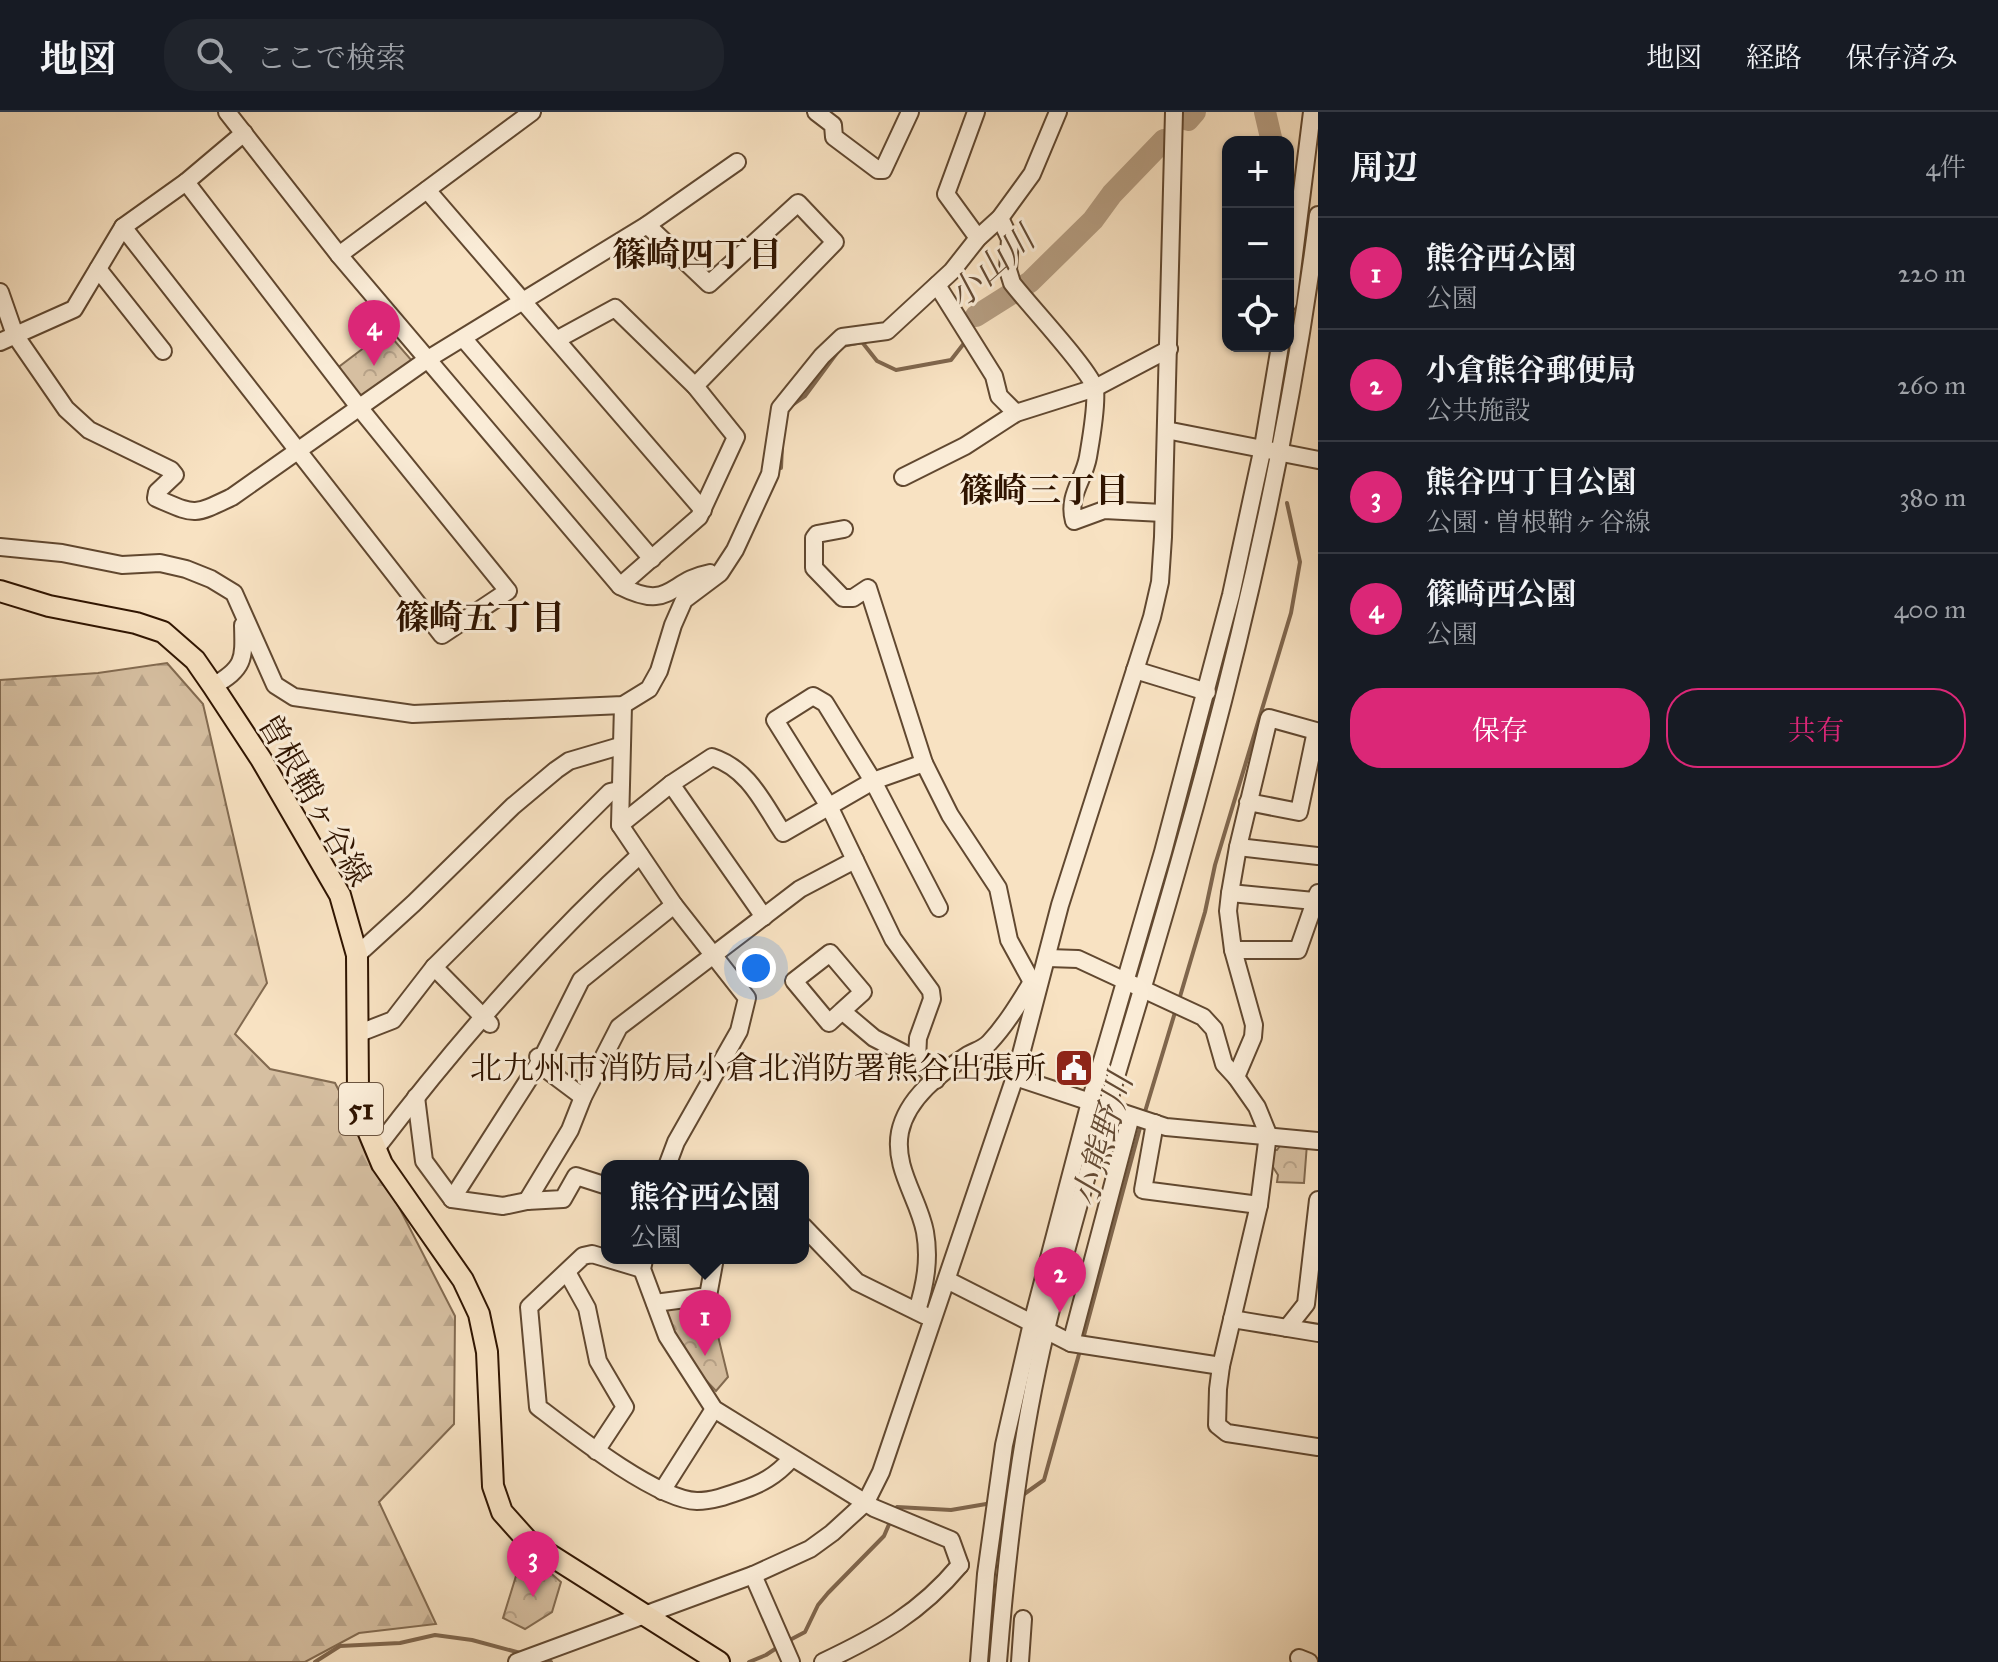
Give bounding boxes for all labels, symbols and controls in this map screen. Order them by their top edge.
search box [164,19,724,91]
icon: search [192,33,236,77]
text: 地図 [40,36,116,82]
text: ここで検索 [256,40,406,76]
text: 地図 [1646,40,1702,75]
text: 経路 [1746,40,1802,75]
text: 保存済み [1846,40,1958,75]
map controls [1222,136,1294,352]
button: + [1222,136,1294,208]
text: 周辺 [1350,147,1418,188]
text: 4件 [1926,151,1966,183]
button: − [1222,208,1294,280]
water label: 小山川 [940,215,1046,317]
district label: 篠崎四丁目 [612,234,782,275]
text: 熊谷西公園 [1426,240,1576,276]
text: 1 [1371,257,1381,289]
text: 220 m [1898,257,1966,289]
button: locate [1222,280,1294,352]
text: 公園 [1426,282,1478,314]
pin: 4 [348,300,400,366]
text: 小倉熊谷郵便局 [1426,352,1636,388]
text: 2 [1370,369,1382,401]
text: 260 m [1897,369,1966,401]
text: 公共施設 [1426,394,1530,426]
text: 熊谷四丁目公園 [1426,464,1636,500]
district label: 篠崎三丁目 [959,470,1129,511]
text: 3 [1371,481,1381,513]
text: 380 m [1899,481,1966,513]
text: 公園 · 曽根鞘ヶ谷線 [1426,506,1651,538]
text: 篠崎西公園 [1426,576,1576,612]
text: 4 [1369,593,1383,625]
text: 400 m [1894,593,1966,625]
district label: 篠崎五丁目 [395,597,565,638]
text: 公園 [1426,618,1478,650]
button: 保存 [1350,688,1650,768]
button: 共有 [1666,688,1966,768]
street label: 曽根鞘ヶ谷線 [250,707,379,893]
your location [736,948,776,988]
public building icon: 北九州市消防局小倉北消防署熊谷出張所 [1053,1047,1095,1089]
place label: 北九州市消防局小倉北消防署熊谷出張所 [470,1049,1046,1088]
water label: 小熊野川 [1064,1065,1142,1211]
road number: 51 [339,1083,383,1135]
popup [601,1160,809,1264]
text: 熊谷西公園 [630,1179,780,1215]
text: 公園 [630,1221,682,1253]
pin: 2 [1034,1247,1086,1313]
pin: 1 [679,1290,731,1356]
pin: 3 [507,1531,559,1597]

